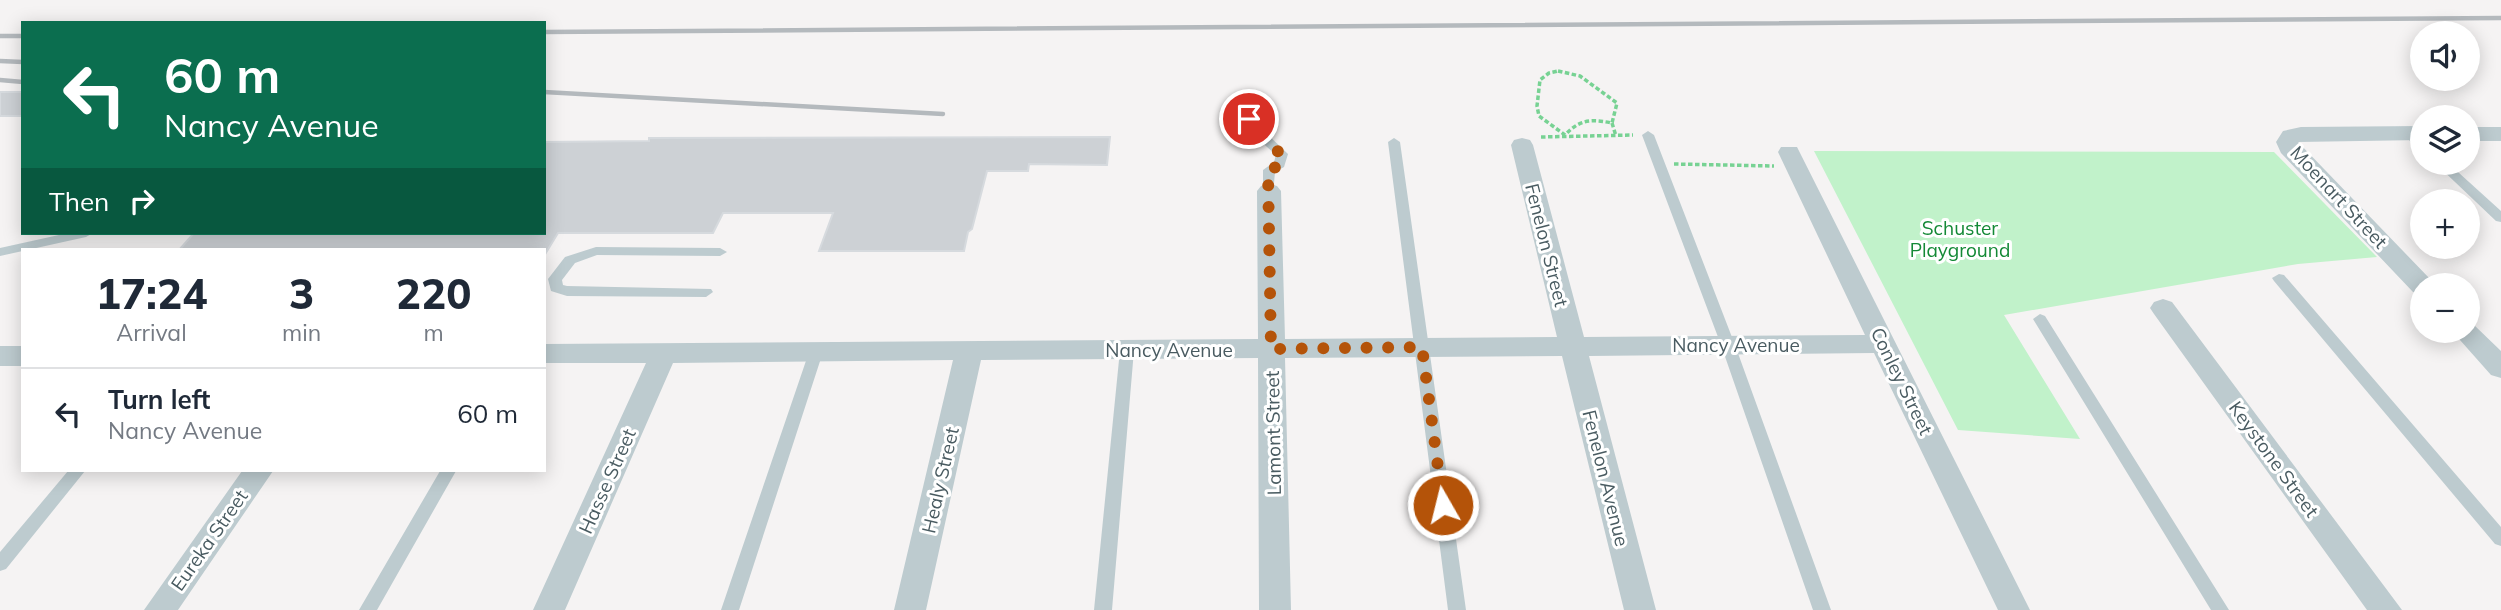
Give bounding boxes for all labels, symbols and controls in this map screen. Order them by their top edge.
map controls [2410,21,2480,343]
button: sound [2410,21,2480,91]
text: 60 m [164,44,280,105]
icon: left [49,49,140,140]
pin [1219,89,1279,149]
icon: arrive [1230,100,1268,138]
text: Nancy Avenue [164,105,379,145]
button: layers [2410,105,2480,175]
street label: Moenart Street [2285,141,2393,254]
street label: Fenelon Street [1520,181,1574,309]
icon: right [123,182,161,220]
text: Then [49,185,109,218]
button: + [2410,189,2480,259]
park label: Schuster Playground [1910,216,2010,262]
text: 17:24 [96,267,207,320]
text: 3 [289,267,314,320]
text: 220 [396,267,471,320]
button: − [2410,273,2480,343]
text: Arrival [116,318,187,347]
text: min [282,318,321,347]
text: m [423,318,444,347]
street label: Conley Street [1866,323,1939,439]
street label: Nancy Avenue [1672,333,1800,357]
street label: Nancy Avenue [1105,338,1233,362]
street label: Lamont Street [1260,370,1286,495]
text: Turn left [108,383,210,416]
icon: left [49,395,87,433]
street label: Keystone Street [2224,396,2324,522]
text: 60 m [457,397,518,430]
street label: Fenelon Avenue [1577,407,1635,549]
text: Nancy Avenue [108,416,262,445]
street label: Hasse Street [573,424,641,537]
street label: Healy Street [916,424,964,536]
position arrow [1406,468,1480,542]
street label: Eureka Street [165,485,253,595]

